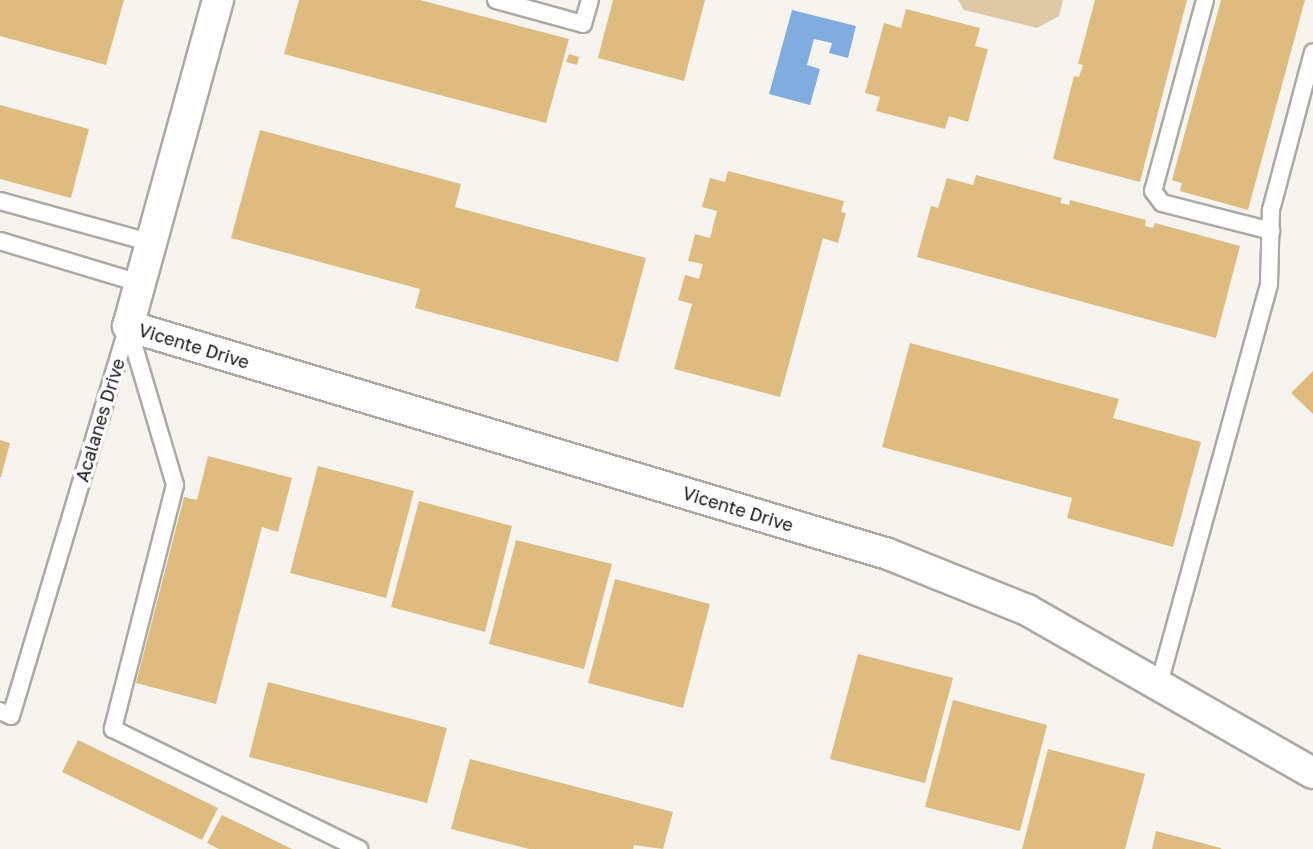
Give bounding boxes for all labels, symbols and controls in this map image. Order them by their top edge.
street label: Vicente Drive [136,319,252,373]
street label: Acalanes Drive [71,356,129,484]
street label: Vicente Drive [680,482,796,536]

